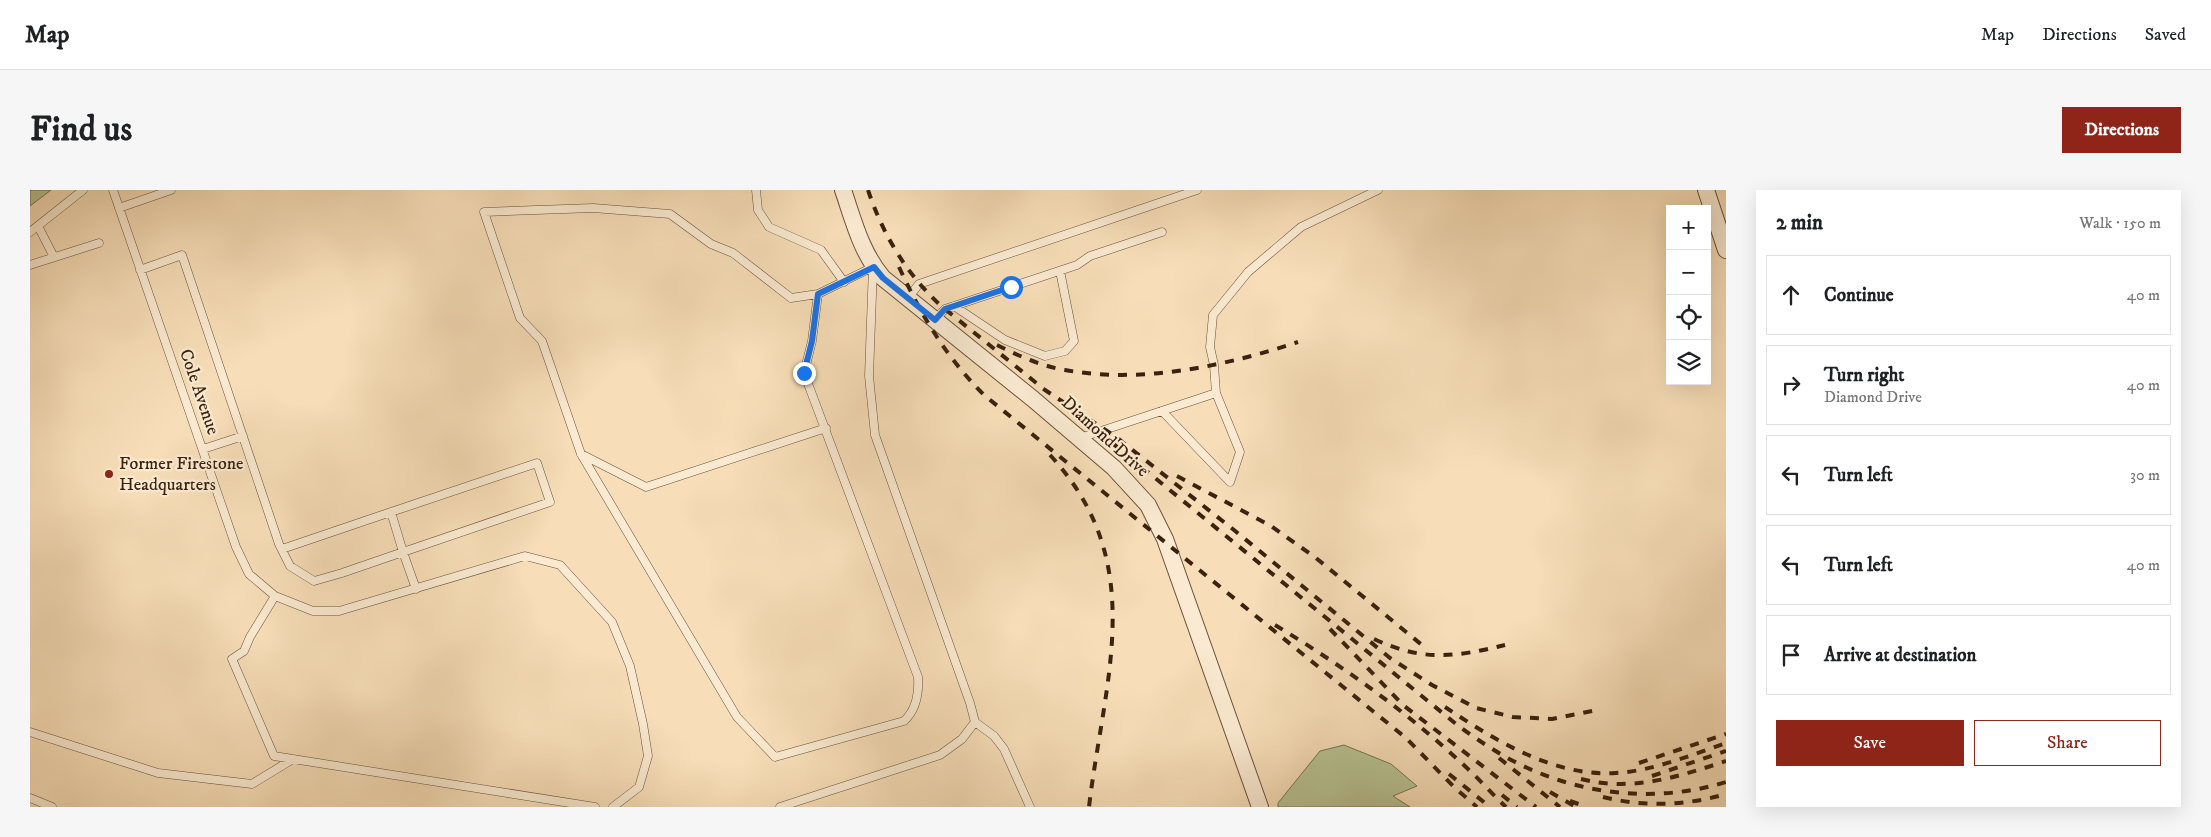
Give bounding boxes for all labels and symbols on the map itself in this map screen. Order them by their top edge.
route start [1000,276,1023,299]
street label: Cole Avenue [174,346,224,438]
route end [793,362,816,385]
street label: Diamond Drive [1057,392,1153,482]
place label: Former Firestone Headquarters [119,453,243,496]
marker: Former Firestone Headquarters [103,468,115,480]

